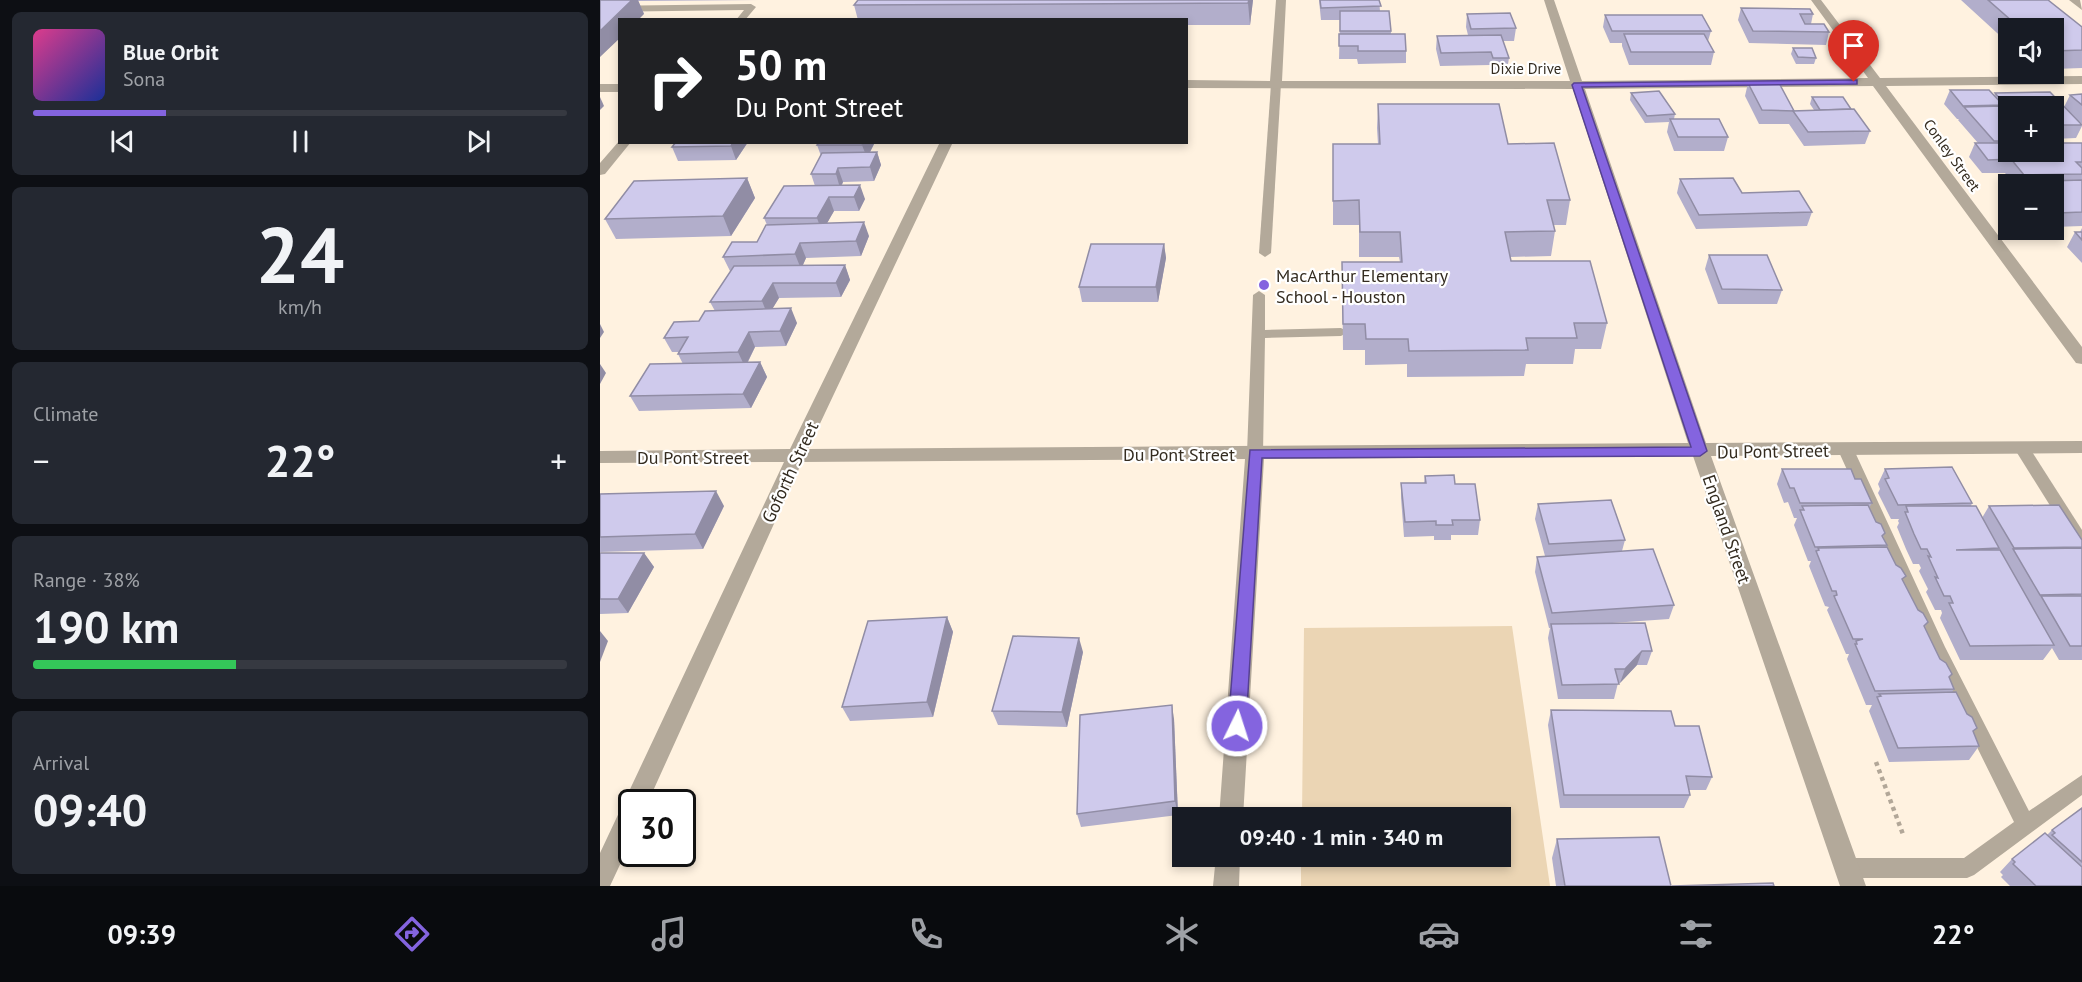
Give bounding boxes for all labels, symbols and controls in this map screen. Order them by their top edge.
map controls [1998,18,2064,240]
button: sound [1998,18,2064,84]
pin [1828,20,1879,82]
icon: arrive [1837,29,1870,62]
text: 50 m [735,37,827,92]
text: Blue Orbit [123,38,219,66]
icon: right [636,42,714,120]
street label: Dixie Drive [1491,59,1561,78]
text: Sona [123,66,165,92]
text: Du Pont Street [735,90,903,124]
button: + [1998,96,2064,162]
street label: Conley Street [1919,115,1985,195]
icon: previous [106,125,139,158]
icon: pause [284,125,317,158]
icon: next [462,125,495,158]
button: − [1998,174,2064,240]
text: 24 [256,204,344,305]
place label: MacArthur Elementary School - Houston [1276,264,1449,308]
marker: MacArthur Elementary School - Houston [1257,278,1271,292]
text: km/h [278,294,322,320]
text: Climate [33,401,99,427]
street label: Goforth Street [757,418,823,526]
text: 22° [265,431,335,489]
text: − [33,439,50,482]
text: + [550,439,567,482]
street label: Du Pont Street [1717,439,1829,463]
street label: Du Pont Street [1123,443,1235,466]
street label: Du Pont Street [637,446,749,469]
street label: England Street [1698,472,1756,586]
text: Range · 38% [33,567,140,593]
text: 190 km [33,597,179,655]
position arrow [1205,694,1269,758]
text: Arrival [33,750,89,776]
text: 09:40 [33,780,147,838]
speed limit sign: 30 [618,789,696,867]
text: 09:40 · 1 min · 340 m [1240,823,1443,851]
icon: directions [391,913,433,955]
icon: music [648,913,690,955]
icon: phone [905,913,947,955]
icon: climate [1161,913,1203,955]
icon: car [1418,913,1460,955]
icon: filters [1675,913,1717,955]
text: 09:39 [107,917,176,951]
text: 22° [1932,917,1974,951]

